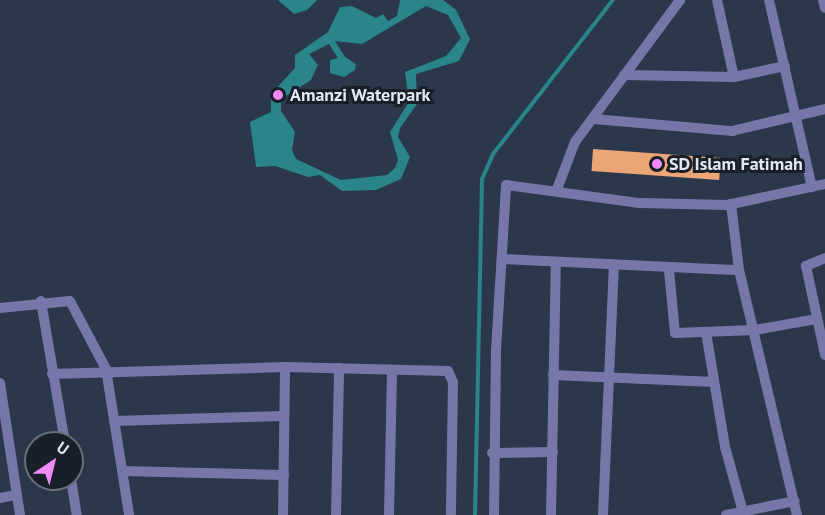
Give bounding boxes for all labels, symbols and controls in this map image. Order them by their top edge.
place label: Amanzi Waterpark [290,84,431,106]
marker: Amanzi Waterpark [271,88,285,102]
place label: SD Islam Fatimah [669,153,803,175]
marker: SD Islam Fatimah [650,157,664,171]
north arrow [24,431,84,491]
text: U [53,437,73,459]

